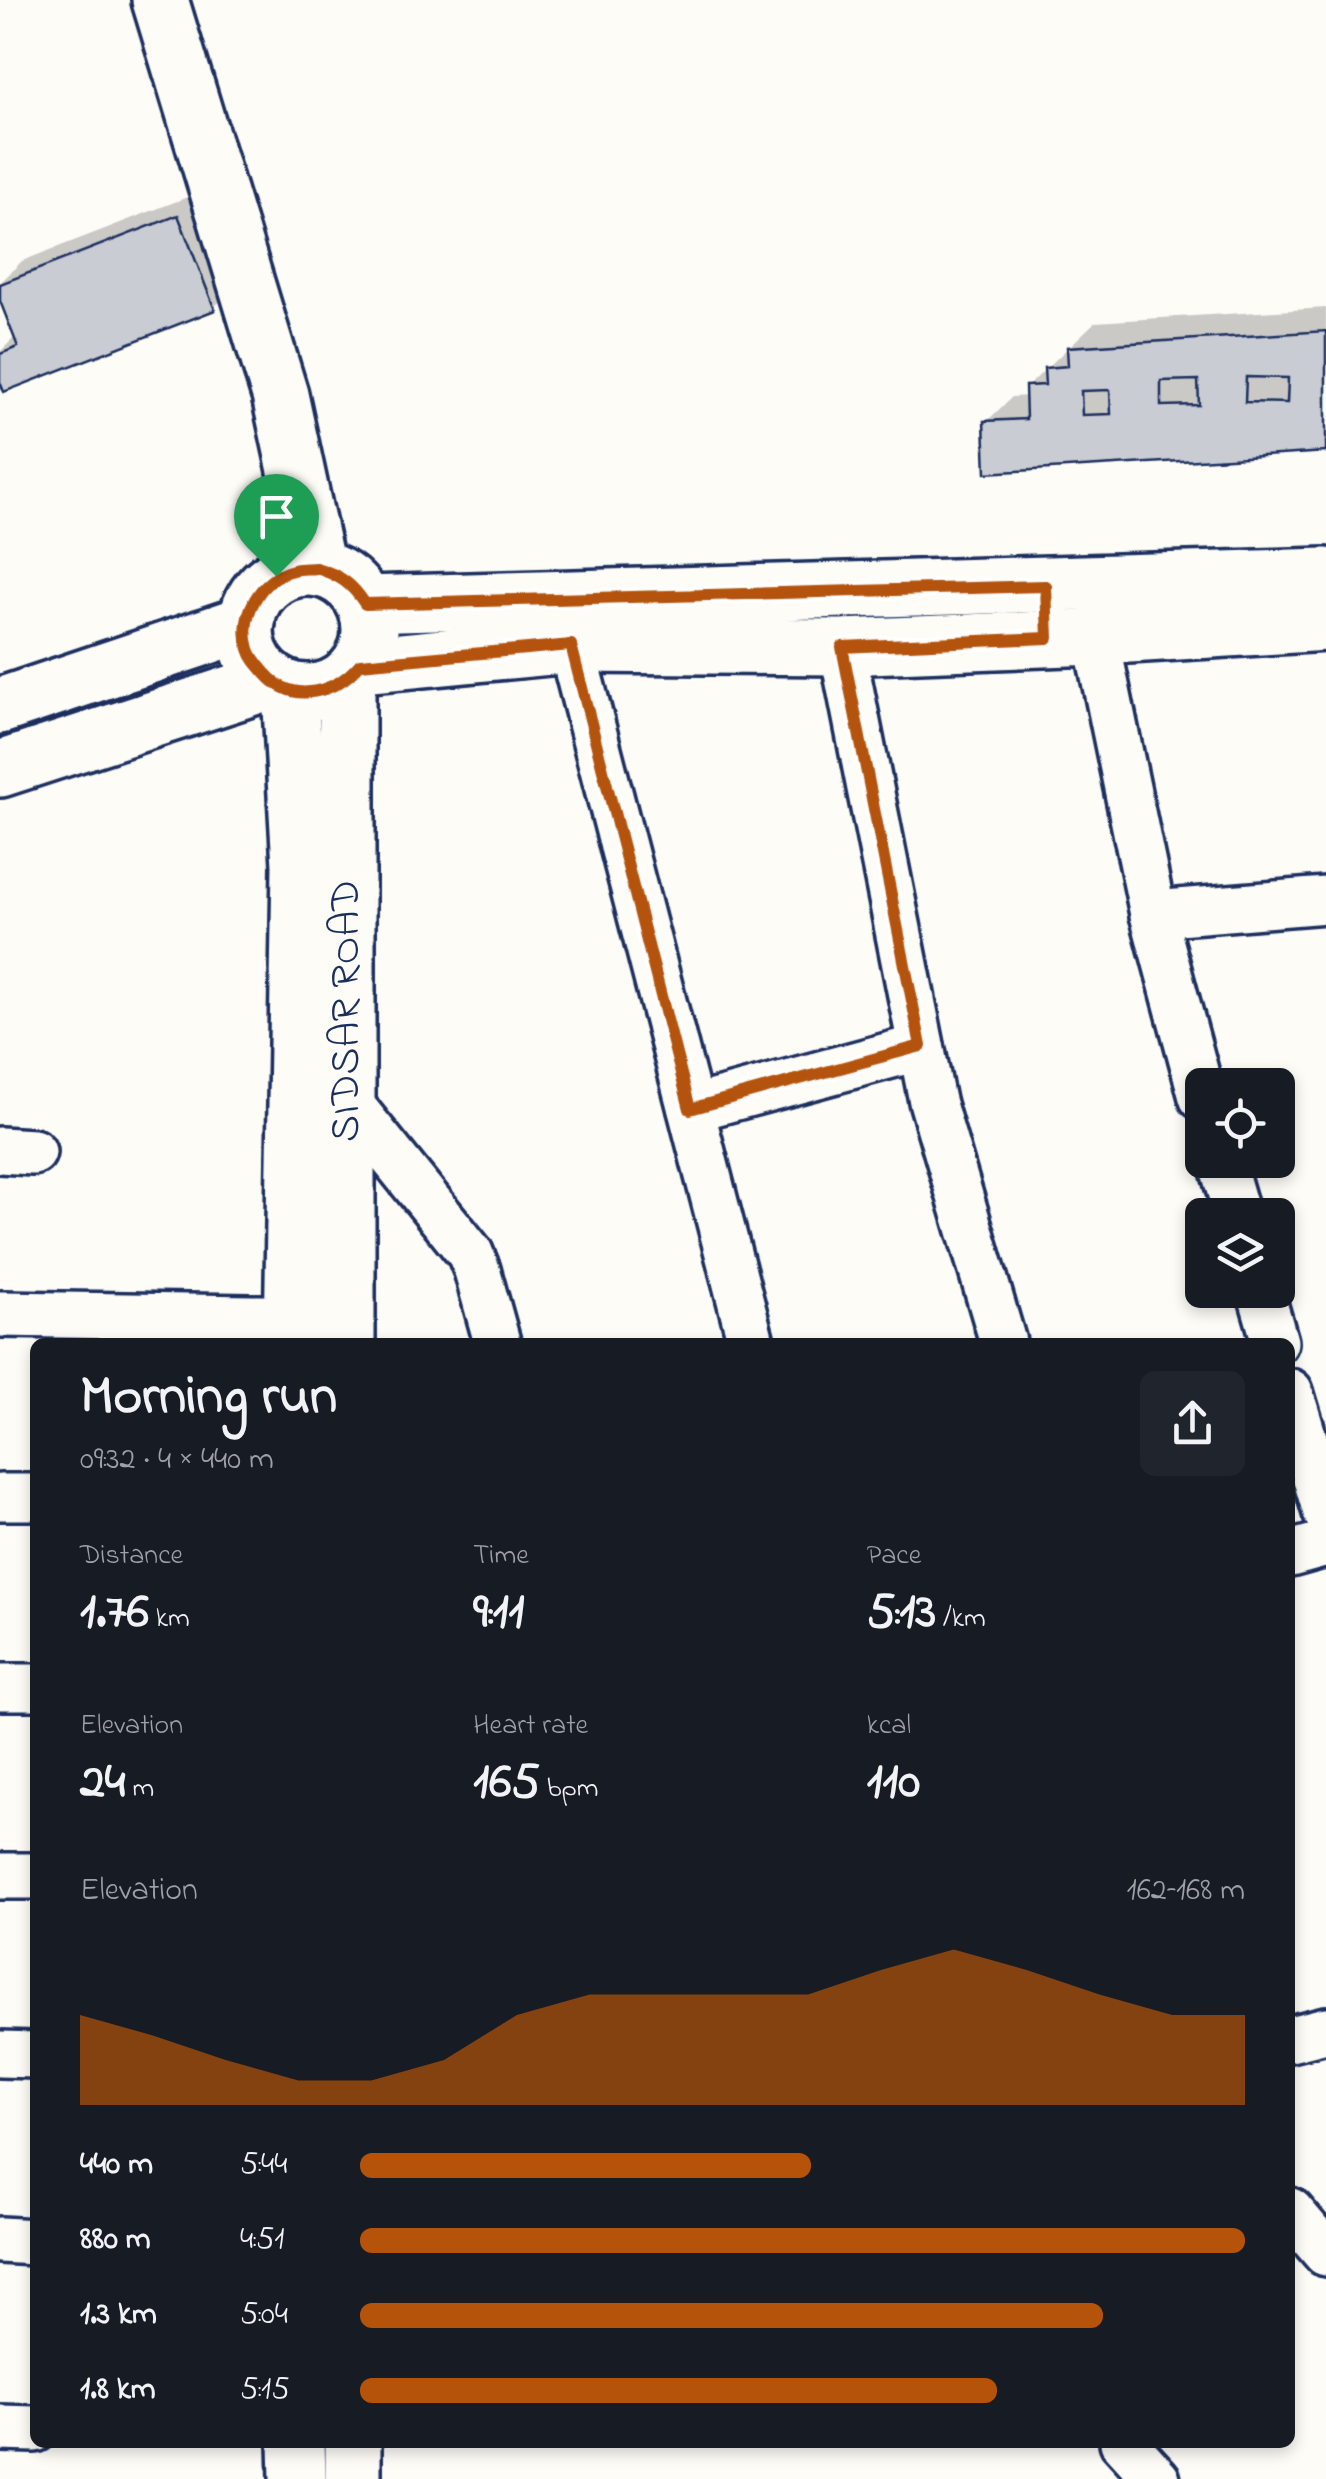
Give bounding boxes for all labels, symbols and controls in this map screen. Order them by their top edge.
pin [234,474,319,577]
icon: arrive [249,489,304,544]
street label: SIDSAR ROAD [317,880,378,1142]
map controls [1185,1068,1295,1308]
button: locate [1185,1068,1295,1178]
button: layers [1185,1198,1295,1308]
text: Morning run [80,1359,337,1439]
button: share [1140,1371,1245,1476]
text: 09:32 · 4 × 440 m [80,1437,274,1484]
text: Distance [80,1536,183,1577]
text: Time [473,1536,529,1577]
text: Pace [867,1536,921,1577]
text: 1.76 [80,1577,149,1650]
text: 9:11 [473,1577,524,1650]
text: 5:13 [867,1577,936,1650]
text: km [149,1599,190,1640]
text: /km [936,1599,986,1640]
text: Elevation [80,1706,183,1747]
text: Heart rate [473,1706,588,1747]
text: kcal [867,1706,911,1747]
text: 24 [80,1747,125,1820]
text: 165 [473,1747,540,1820]
text: 110 [867,1747,920,1820]
text: m [125,1769,154,1810]
text: bpm [540,1769,599,1810]
text: Elevation [80,1868,198,1915]
text: 162–168 m [1127,1868,1245,1915]
text: 440 m [80,2142,153,2189]
text: 5:44 [240,2142,287,2189]
text: 880 m [80,2217,151,2264]
text: 4:51 [240,2217,284,2264]
text: 1.3 km [80,2292,157,2339]
text: 5:04 [240,2292,288,2339]
text: 1.8 km [80,2367,156,2414]
text: 5:15 [240,2367,290,2414]

